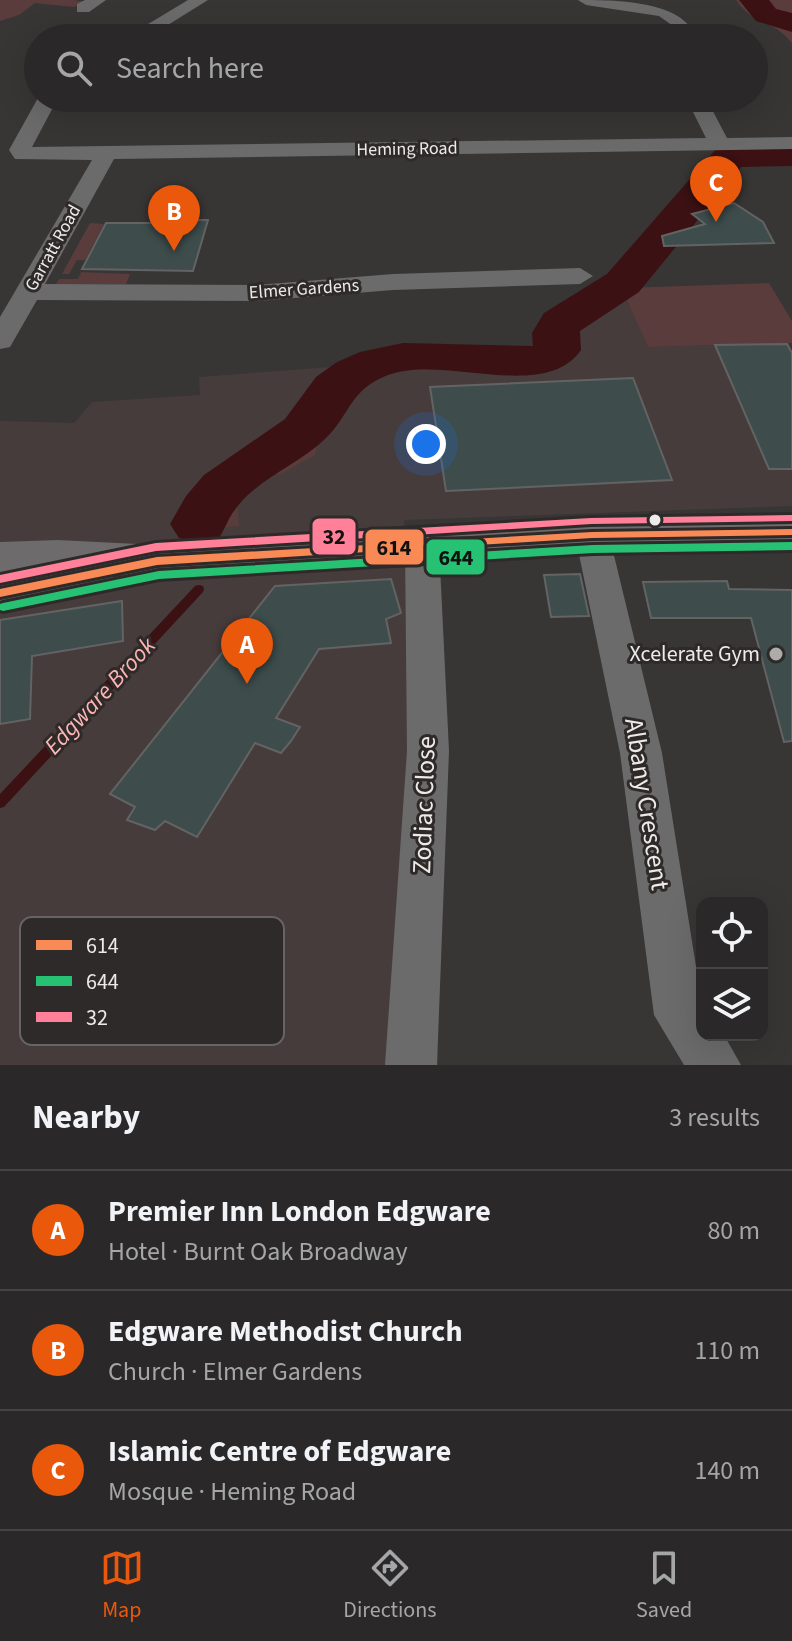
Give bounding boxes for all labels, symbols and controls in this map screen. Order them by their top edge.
search box [24,24,768,112]
icon: search [52,46,96,90]
text: Search here [116,47,264,90]
street label: Heming Road [356,136,458,162]
pin: C [690,156,742,222]
pin: B [148,185,200,251]
street label: Garratt Road [19,200,87,296]
street label: Elmer Gardens [248,273,360,305]
your location [406,424,446,464]
unlabelled marker [647,512,663,528]
line badge: 32 [311,517,357,556]
text: 32 [322,521,346,553]
line badge: 614 [364,528,425,566]
text: 614 [377,532,412,564]
line badge: 644 [425,538,486,576]
text: 644 [439,542,474,574]
pin: A [221,618,273,684]
water label: Edgware Brook [36,629,164,763]
place label: Xcelerate Gym [629,638,760,670]
marker: Xcelerate Gym [767,645,785,663]
street label: Albany Crescent [615,715,679,893]
street label: Zodiac Close [403,735,445,875]
map controls [696,897,768,1041]
button: locate [696,897,768,969]
legend [20,917,284,1045]
text: 614 [86,930,119,962]
text: 644 [86,966,119,998]
button: layers [696,969,768,1041]
text: 32 [86,1002,108,1034]
text: Nearby [32,1093,140,1142]
text: 3 results [669,1099,760,1136]
text: Premier Inn London Edgware [108,1190,491,1233]
text: A [51,1212,65,1249]
text: 80 m [707,1212,760,1249]
text: Hotel · Burnt Oak Broadway [108,1233,408,1270]
text: Edgware Methodist Church [108,1310,463,1353]
text: B [50,1332,66,1369]
text: 110 m [694,1332,760,1369]
text: Church · Elmer Gardens [108,1353,362,1390]
text: Islamic Centre of Edgware [108,1430,451,1473]
text: C [50,1452,66,1489]
text: 140 m [694,1452,760,1489]
text: Mosque · Heming Road [108,1473,356,1510]
tab: Map [100,1546,144,1626]
tab: Directions [343,1546,436,1626]
tab: Saved [636,1546,692,1626]

